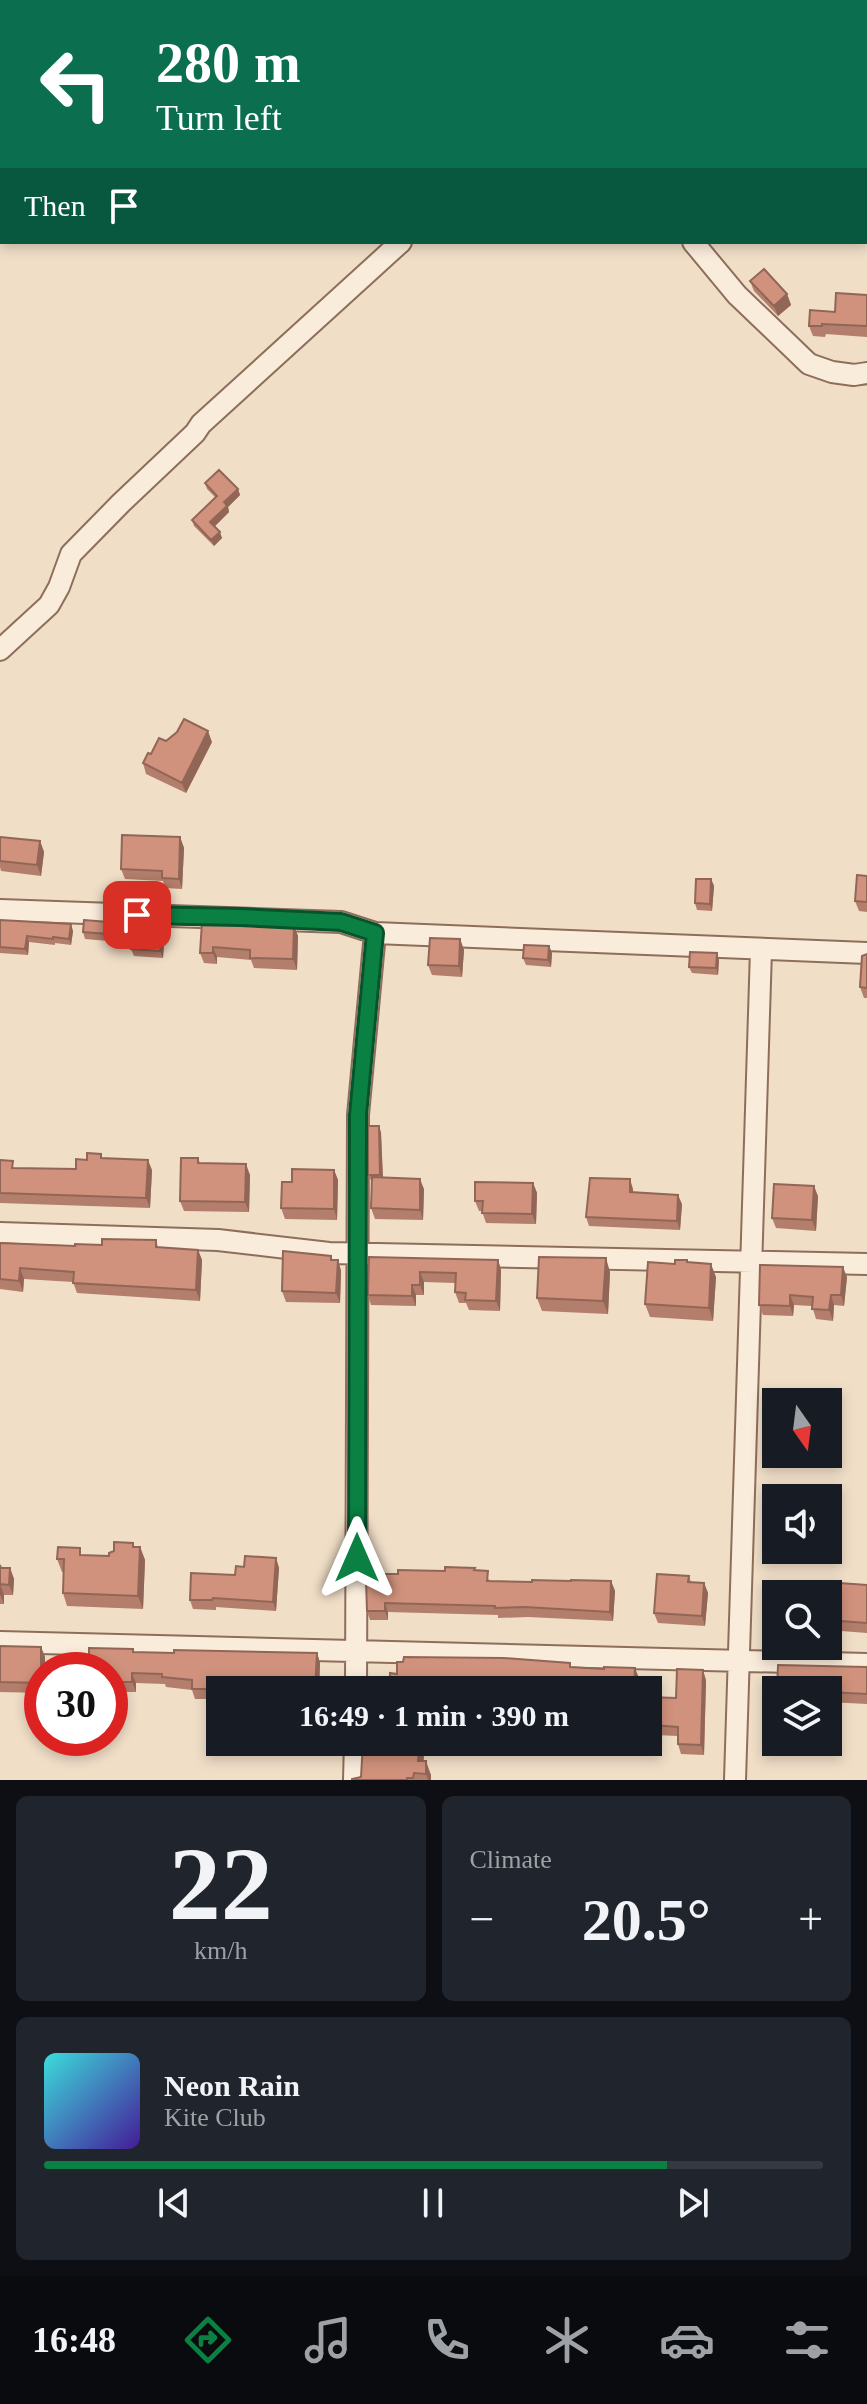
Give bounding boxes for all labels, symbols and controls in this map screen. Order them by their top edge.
icon: left [24,32,128,136]
text: 280 m [156,32,301,94]
text: Turn left [156,98,282,138]
icon: arrive [102,184,146,228]
text: Then [24,189,86,222]
pin [103,881,171,949]
icon: arrive [115,893,159,937]
north arrow [762,1388,842,1468]
map controls [762,1388,842,1756]
button: sound [762,1484,842,1564]
position arrow [315,1516,399,1600]
button: search [762,1580,842,1660]
speed limit sign: 30 [24,1652,128,1756]
button: layers [762,1676,842,1756]
text: 16:49 · 1 min · 390 m [299,1699,569,1732]
text: 22 [169,1826,273,1941]
text: Climate [470,1845,552,1874]
text: 20.5° [582,1887,711,1953]
text: − [470,1895,494,1944]
text: + [798,1895,823,1944]
text: km/h [194,1936,247,1965]
text: Neon Rain [164,2069,300,2102]
text: Kite Club [164,2103,266,2132]
icon: previous [152,2181,196,2225]
icon: pause [411,2181,455,2225]
icon: next [671,2181,715,2225]
icon: directions [180,2312,236,2368]
icon: music [300,2312,356,2368]
icon: phone [419,2312,475,2368]
icon: climate [539,2312,595,2368]
icon: car [659,2312,715,2368]
icon: filters [779,2312,835,2368]
text: 16:48 [32,2320,116,2360]

